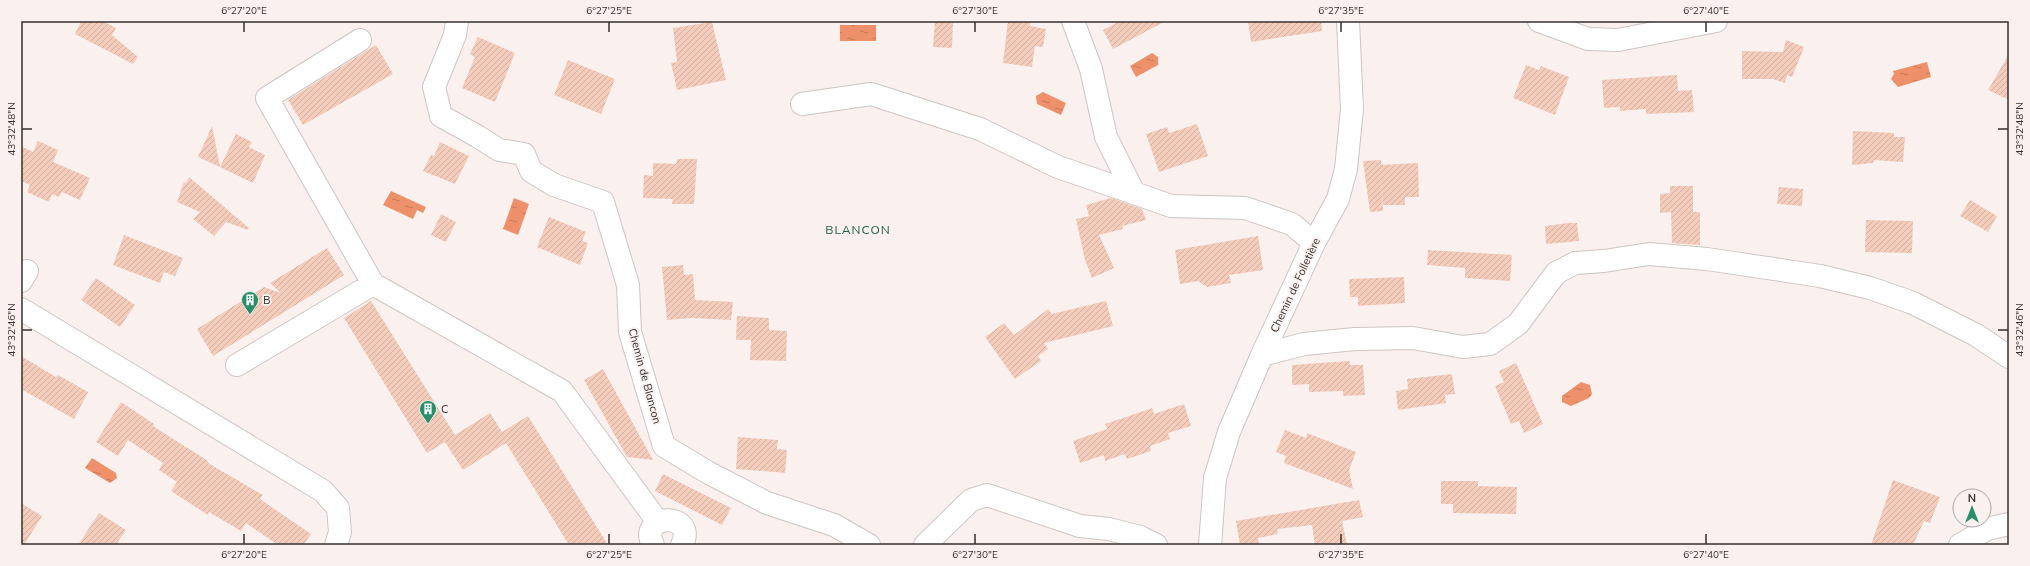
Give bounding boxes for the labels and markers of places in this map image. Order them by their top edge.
building icon: B [240,290,260,315]
place label: B [263,293,270,307]
building icon: C [418,399,438,424]
place label: C [441,402,449,416]

